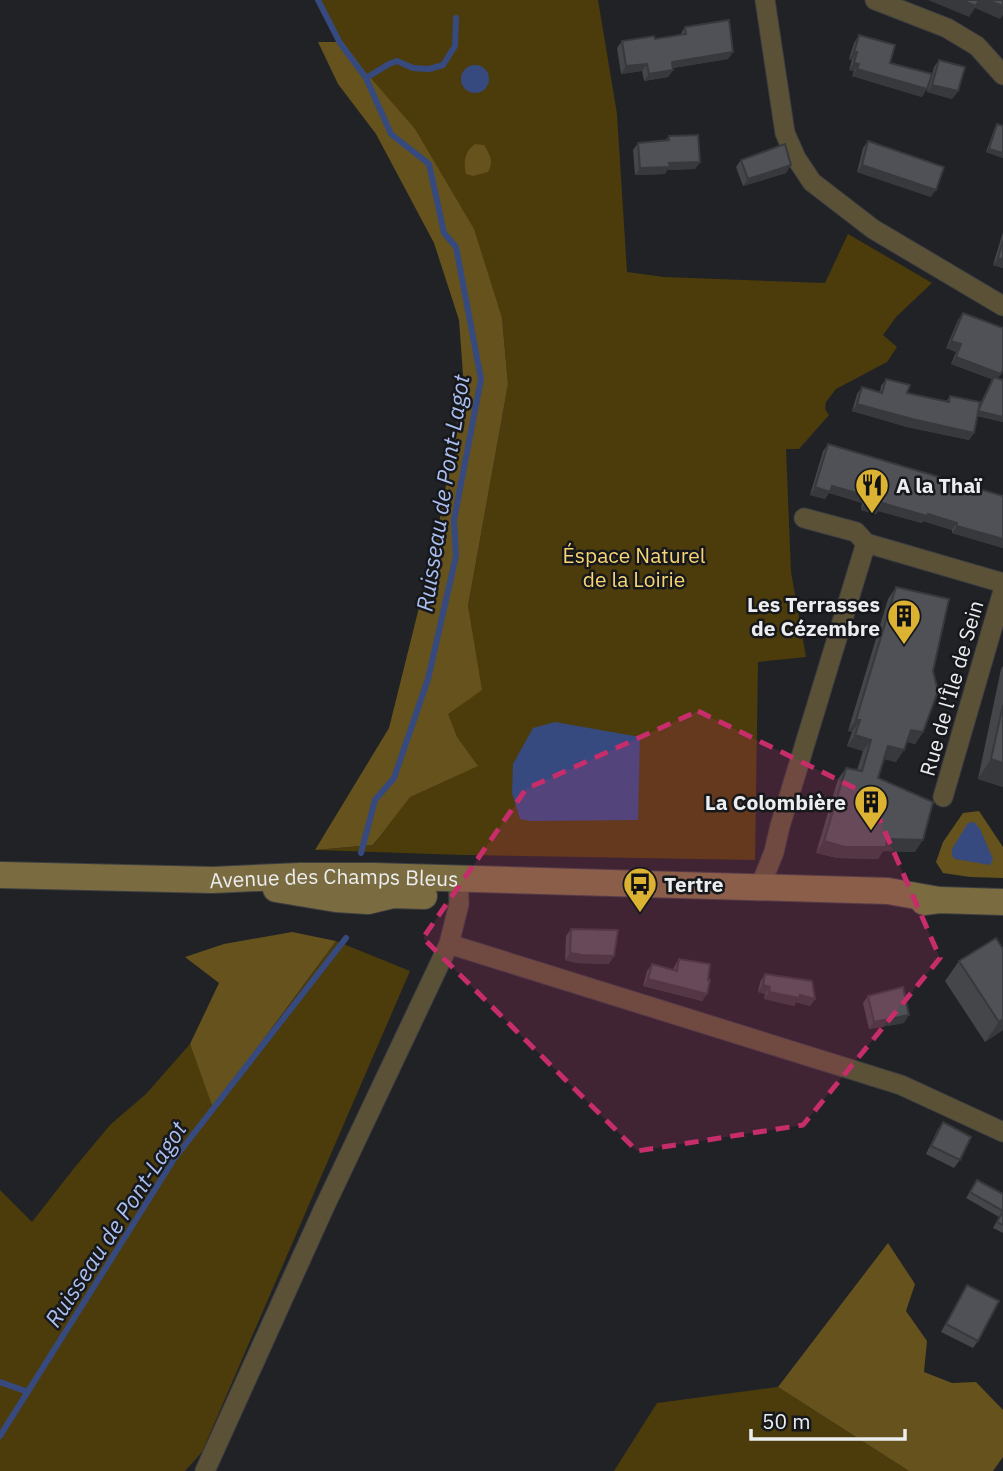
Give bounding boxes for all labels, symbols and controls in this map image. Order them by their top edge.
water label: Ruisseau de Pont-Lagot [408,372,476,613]
restaurant icon: A la Thaï [853,466,891,515]
place label: A la Thaï [896,471,982,499]
park label: Éspace Naturel de la Loirie [563,541,706,593]
place label: Les Terrasses de Cézembre [747,590,880,642]
building icon: Les Terrasses de Cézembre [885,597,923,646]
street label: Rue de l'Île de Sein [913,597,989,779]
building icon: La Colombière [852,783,890,832]
place label: La Colombière [705,788,846,816]
street label: Avenue des Champs Bleus [209,862,459,894]
bus stop icon: Tertre [621,865,659,914]
place label: Tertre [664,870,724,898]
water label: Ruisseau de Pont-Lagot [37,1115,193,1332]
scale bar [751,1398,905,1442]
text: 50 m [762,1407,811,1435]

